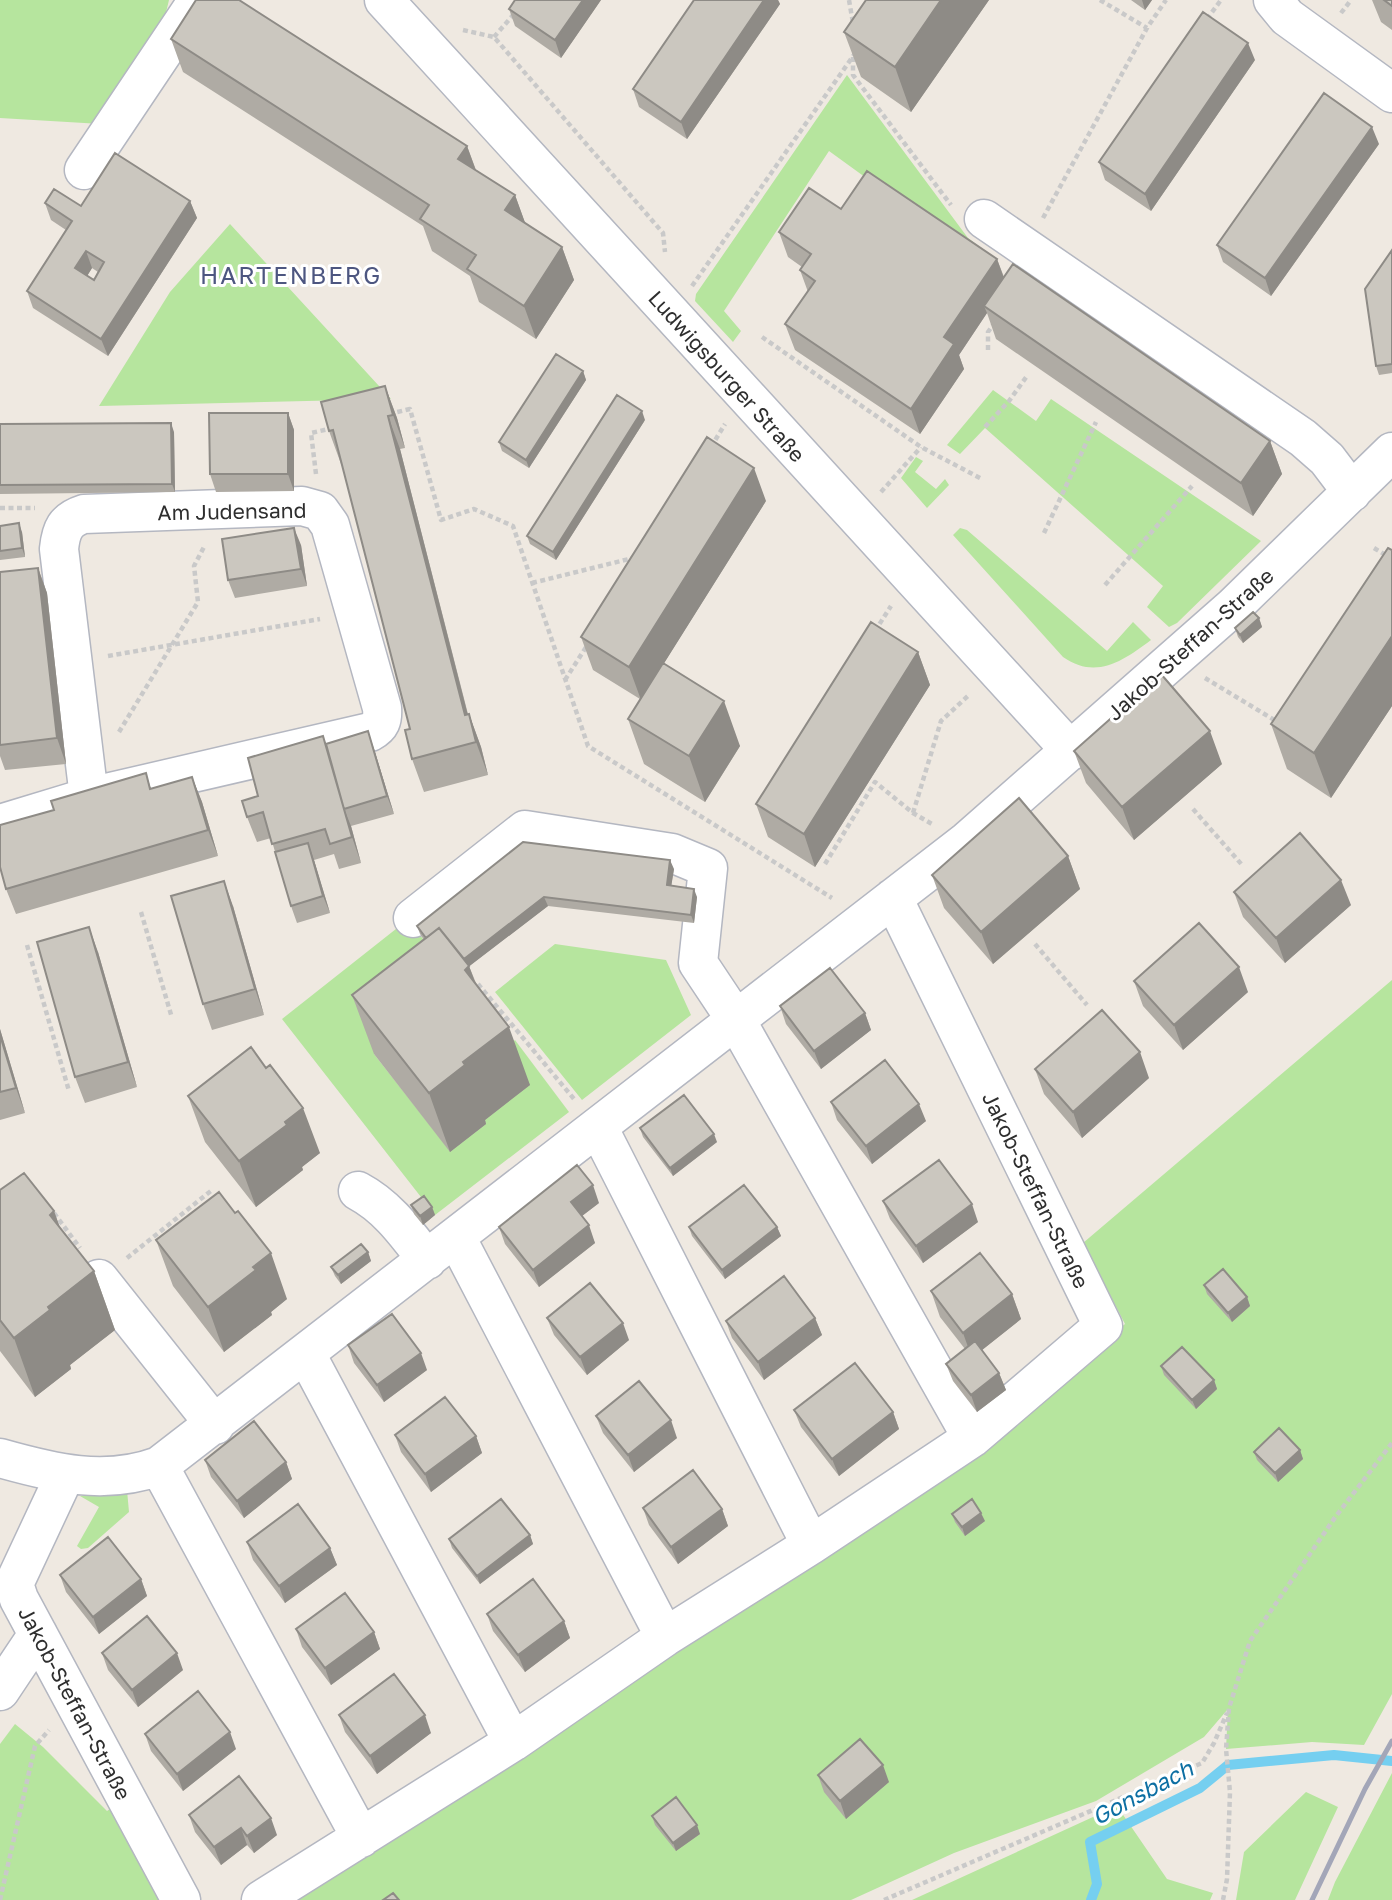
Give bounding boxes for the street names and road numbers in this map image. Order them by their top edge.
street label: Ludwigsburger Straße [643,285,811,467]
street label: Am Judensand [157,497,307,525]
street label: Jakob-Steffan-Straße [1101,562,1279,726]
street label: Jakob-Steffan-Straße [977,1088,1095,1292]
street label: Jakob-Steffan-Straße [13,1602,137,1804]

